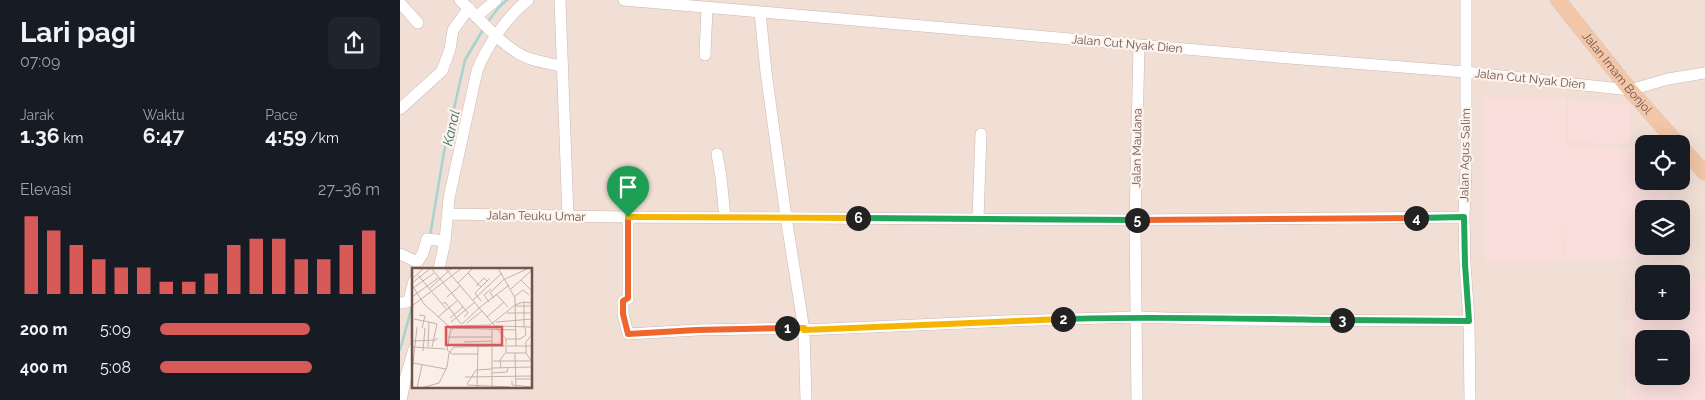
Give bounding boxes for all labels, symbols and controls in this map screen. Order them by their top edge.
text: Lari pagi [20,16,136,49]
button: share [328,17,380,69]
street label: Jalan Imam Bonjol [1579,29,1655,117]
street label: Jalan Cut Nyak Dien [1071,32,1183,56]
text: 07:09 [20,52,60,71]
street label: Jalan Cut Nyak Dien [1474,66,1586,92]
text: Jarak [20,107,54,123]
text: Waktu [143,107,185,123]
text: Pace [265,107,297,123]
water label: Kanal [439,108,463,147]
street label: Jalan Maulana [1129,108,1145,188]
street label: Jalan Agus Salim [1457,108,1473,202]
text: 1.36 [20,123,60,148]
text: 6:47 [143,123,184,148]
text: 4:59 [265,123,307,148]
text: km [60,130,83,146]
text: /km [307,130,339,146]
map controls [1635,135,1690,385]
button: locate [1635,135,1690,190]
pin [607,166,649,217]
icon: arrive [614,173,642,201]
text: Elevasi [20,180,72,199]
text: 27–36 m [318,180,380,199]
button: layers [1635,200,1690,255]
pin: 6 [846,206,870,230]
pin: 4 [1404,206,1428,230]
street label: Jalan Teuku Umar [486,208,586,224]
pin: 5 [1124,208,1150,232]
text: 6 [854,210,863,226]
text: 4 [1413,210,1421,226]
text: 5 [1134,212,1141,228]
button: + [1635,265,1690,320]
inset map [412,268,532,388]
pin: 2 [1050,306,1076,332]
pin: 3 [1330,308,1354,332]
text: 2 [1060,311,1067,327]
text: 3 [1339,312,1346,328]
pin: 1 [774,316,800,340]
text: 200 m [20,320,67,339]
text: 5:09 [100,320,131,339]
text: 1 [784,320,791,336]
button: − [1635,330,1690,385]
text: 400 m [20,358,68,377]
text: 5:08 [100,358,131,377]

